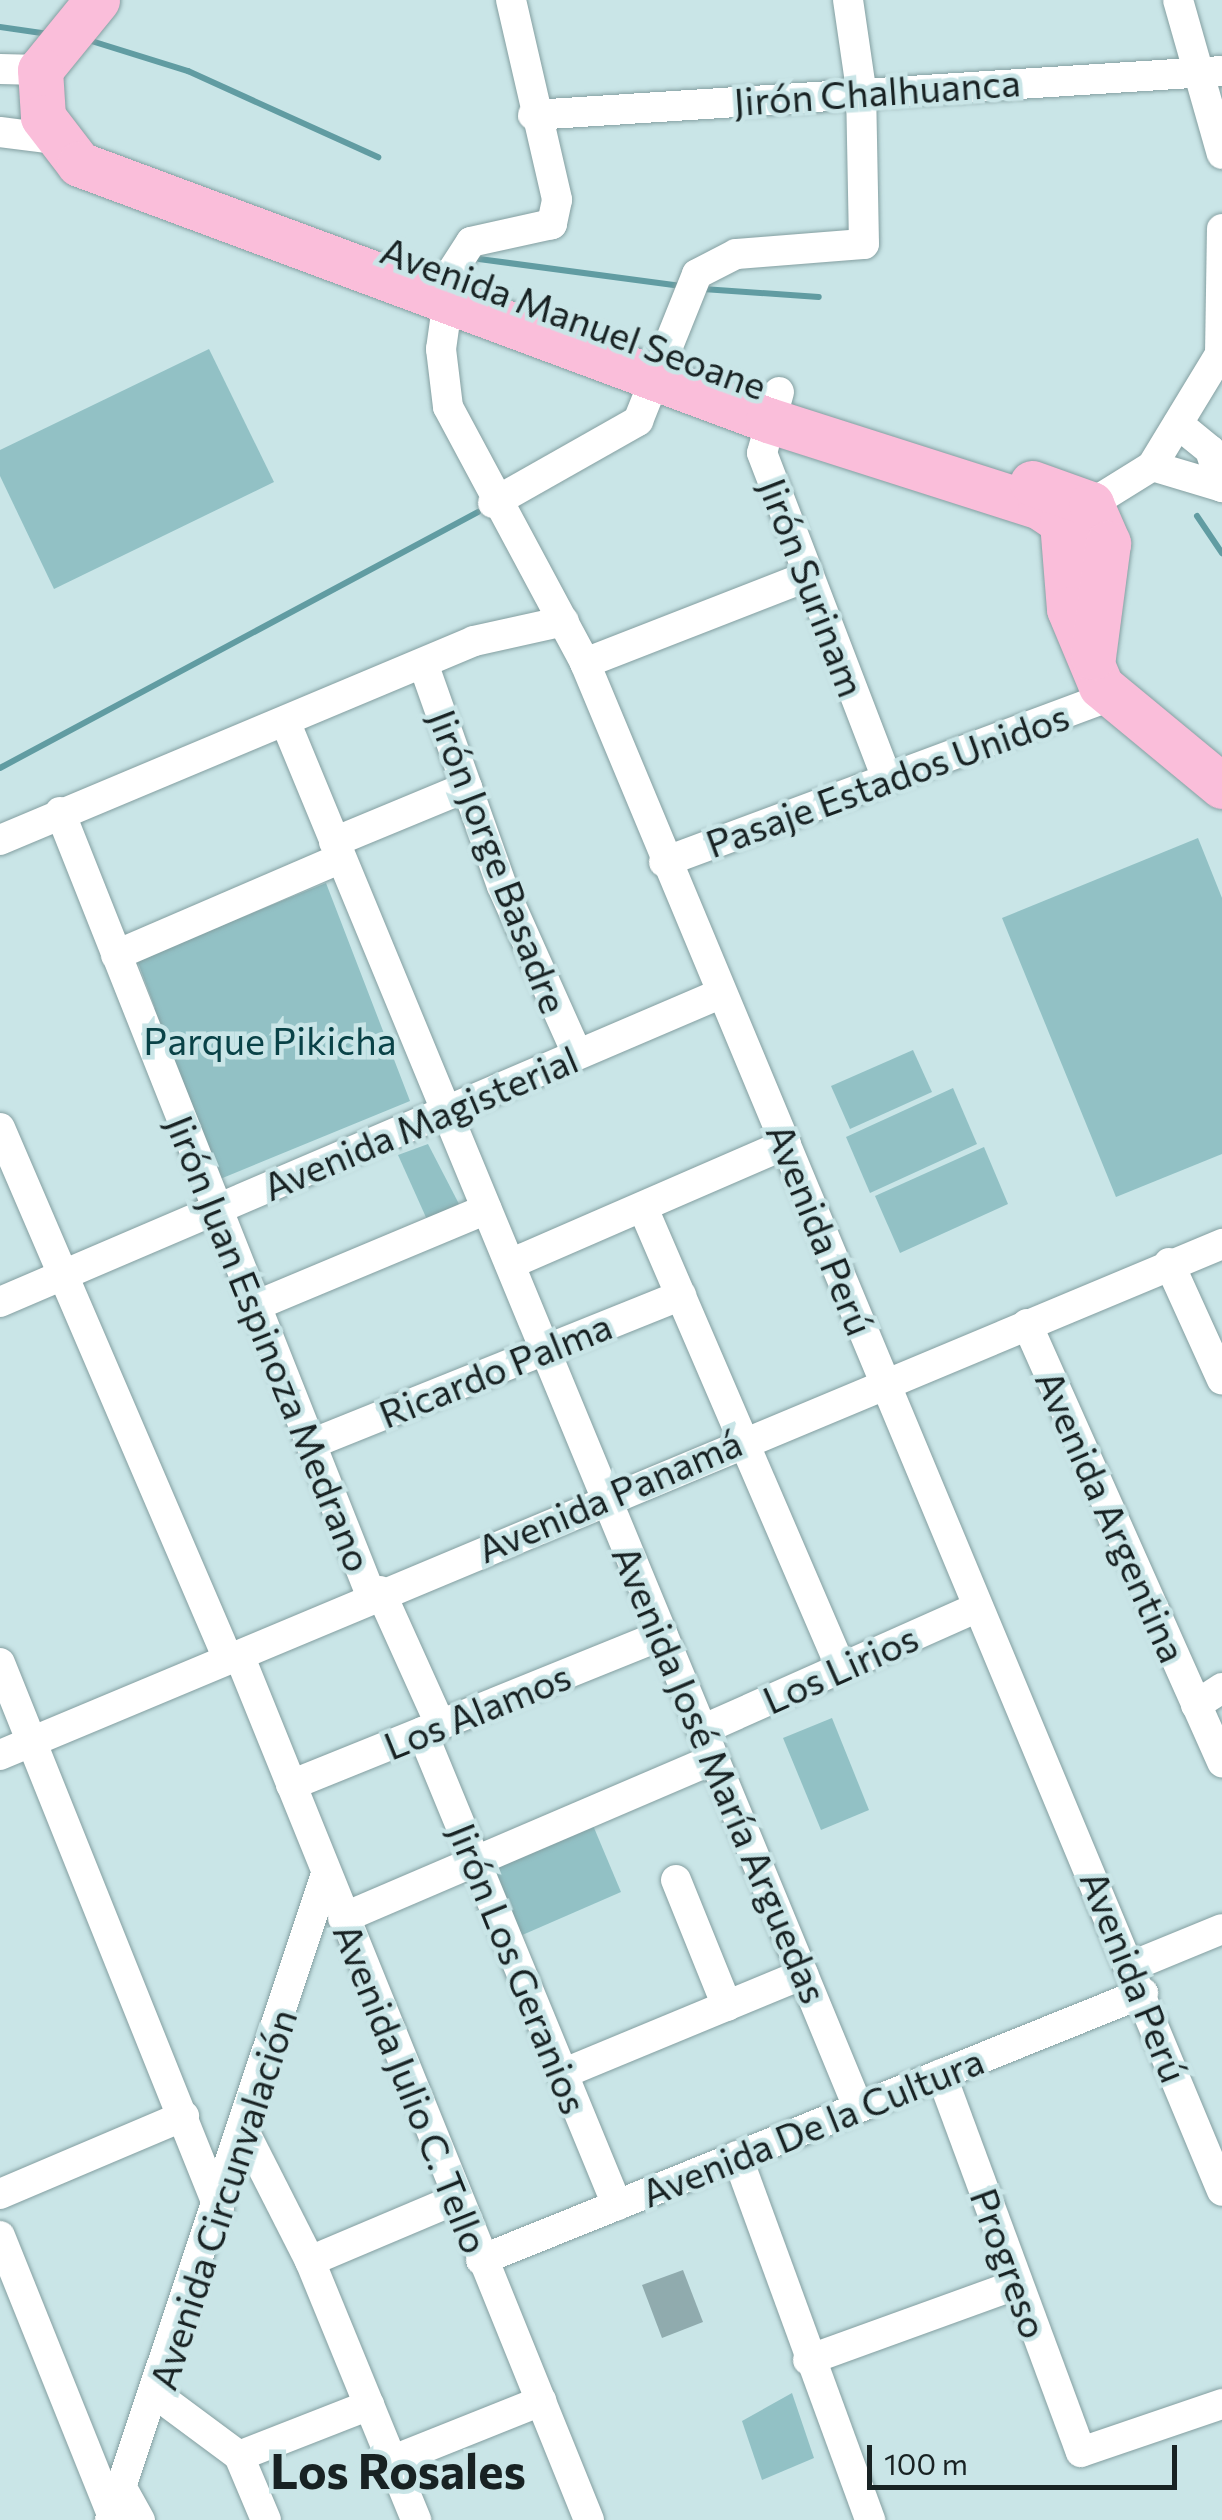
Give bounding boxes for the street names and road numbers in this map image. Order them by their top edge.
street label: Jirón Chalhuanca [732,58,1022,124]
street label: Avenida Manuel Seoane [375,226,773,408]
street label: Jirón Surinam [750,471,876,703]
street label: Pasaje Estados Unidos [699,692,1075,866]
street label: Jirón Jorge Basadre [420,703,578,1019]
street label: Avenida Magisterial [256,1035,584,1209]
street label: Jirón Juan Espinoza Medrano [157,1108,383,1578]
street label: Avenida Perú [758,1117,884,1341]
street label: Ricardo Palma [372,1302,618,1436]
street label: Avenida Argentina [1027,1363,1197,1669]
street label: Avenida Panamá [470,1419,748,1571]
street label: Avenida José María Arguedas [604,1538,838,2010]
street label: Los Lirios [755,1614,925,1722]
street label: Los Alamos [377,1652,577,1768]
street label: Jirón Los Geranios [440,1816,598,2120]
street label: Avenida Perú [1072,1864,1198,2088]
street label: Avenida Julio C. Tello [325,1916,499,2260]
street label: Avenida Circunvalación [139,2003,305,2395]
street label: Avenida De la Cultura [634,2037,990,2215]
street label: Progreso [962,2182,1058,2344]

